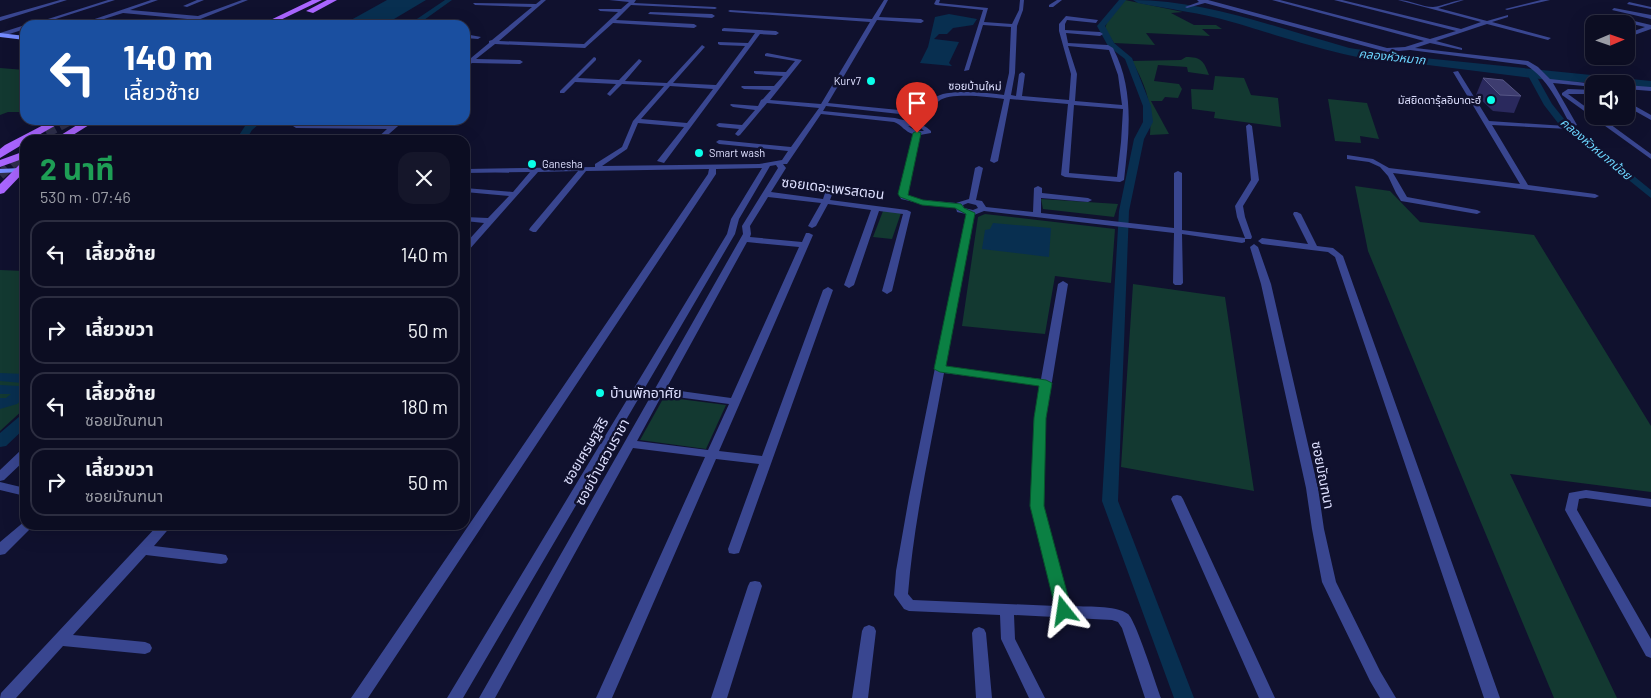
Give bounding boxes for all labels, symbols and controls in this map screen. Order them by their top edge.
north arrow [1585,15,1635,65]
map controls [1585,15,1635,125]
text: 140 m [123,35,213,77]
icon: left [40,40,105,105]
water label: คลองหัวหมาก [1358,46,1427,67]
place label: Kurv7 [834,74,861,87]
marker: Kurv7 [865,75,877,87]
button: sound [1585,75,1635,125]
text: เลี้ยวซ้าย [123,78,200,104]
street label: ซอยบ้านใหม่ [948,79,1002,92]
pin [896,82,938,133]
icon: arrive [903,89,931,117]
place label: มัสยิดดารุ้ลอิบาดะฮ์ [1398,93,1481,107]
marker: มัสยิดดารุ้ลอิบาดะฮ์ [1485,94,1497,106]
water label: คลองหัวหมากน้อย [1558,114,1636,183]
place label: Smart wash [709,146,765,159]
marker: Smart wash [693,147,705,159]
text: 2 นาที [40,150,115,186]
button: close [398,152,450,204]
place label: Ganesha [542,157,583,170]
marker: Ganesha [526,158,538,170]
street label: ซอยเดอะเพรสตอน [781,173,885,202]
text: 530 m · 07:46 [40,187,131,206]
icon: left [42,240,70,268]
text: เลี้ยวซ้าย [85,241,156,264]
text: 140 m [401,243,448,266]
icon: right [42,316,70,344]
text: เลี้ยวขวา [85,317,154,340]
text: 50 m [408,319,448,342]
text: เลี้ยวซ้าย [85,381,156,404]
place label: บ้านพักอาศัย [610,384,682,401]
marker: บ้านพักอาศัย [594,387,606,399]
icon: left [42,392,70,420]
text: 180 m [401,395,448,418]
text: ซอยมัณฑนา [85,410,163,429]
street label: ซอยเศรษฐสิริ [558,414,611,487]
street label: ซอยบ้านสวนราชา [571,416,632,508]
street label: ซอยมัณฑนา [1309,440,1338,510]
text: เลี้ยวขวา [85,457,154,480]
icon: right [42,468,70,496]
text: 50 m [408,471,448,494]
text: ซอยมัณฑนา [85,486,163,505]
position arrow [1037,584,1089,636]

